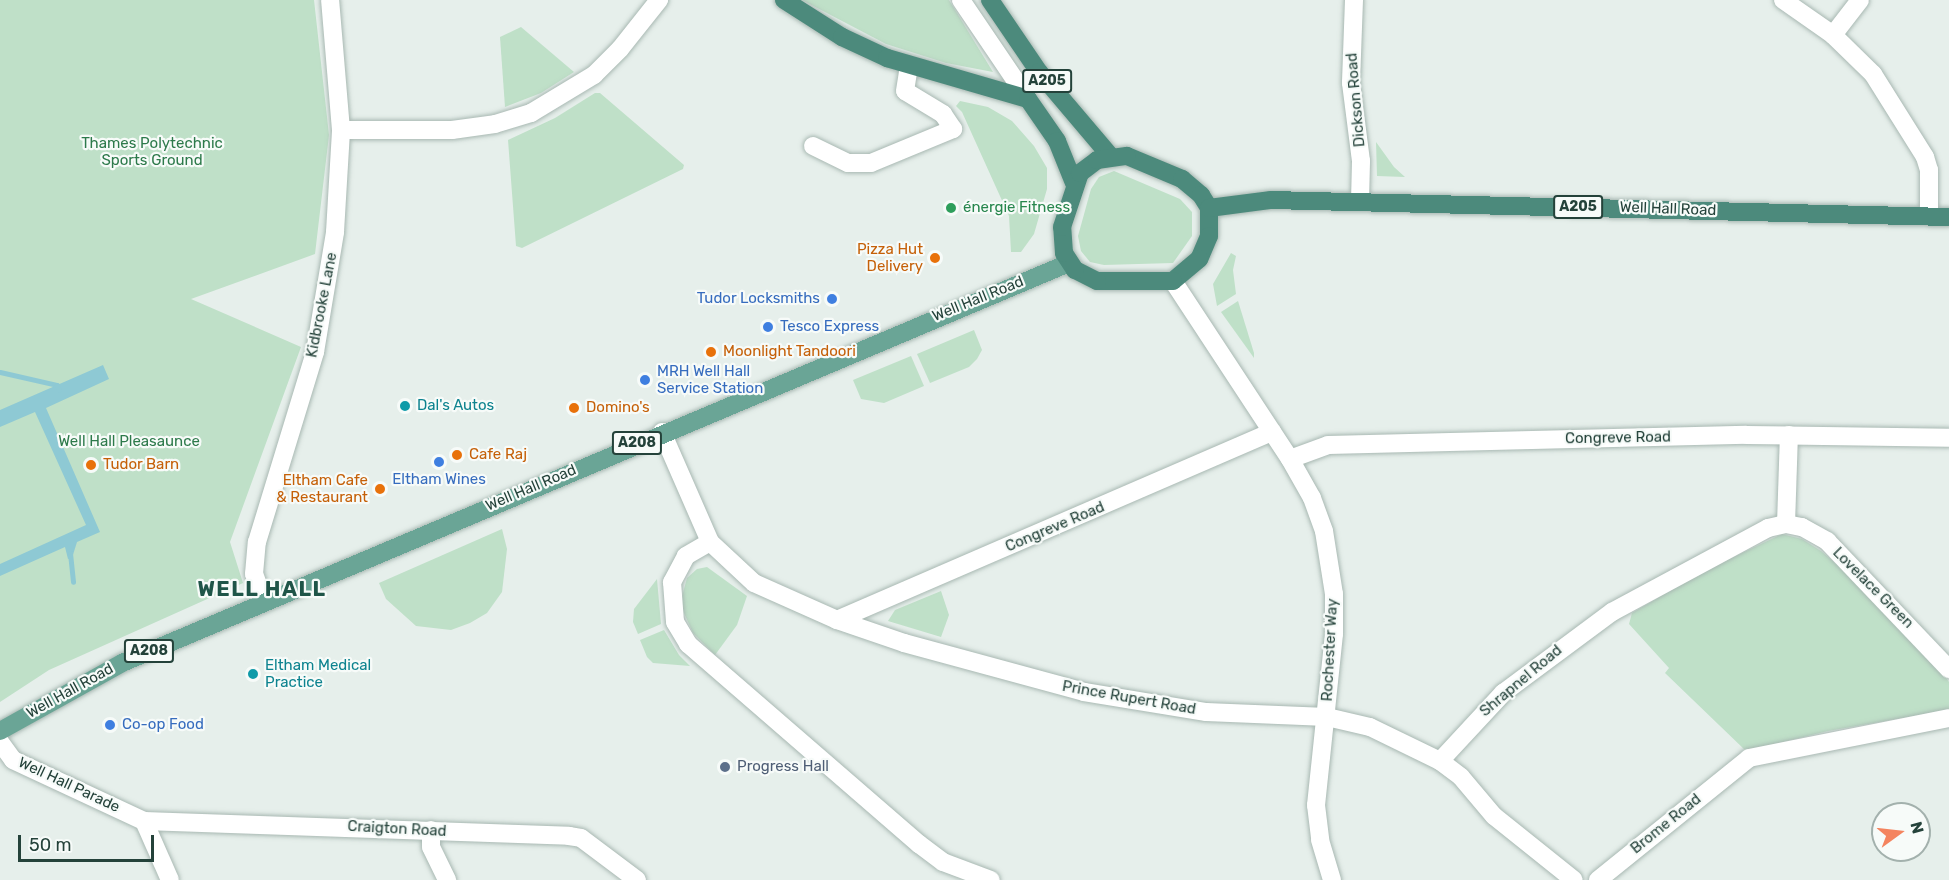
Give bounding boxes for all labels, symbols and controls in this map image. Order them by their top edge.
street label: Dickson Road [1343,52,1369,148]
road number: A205 [1022,70,1072,92]
park label: Thames Polytechnic Sports Ground [81,134,223,169]
road number: A205 [1552,196,1604,218]
street label: Well Hall Road [1619,198,1717,220]
place label: énergie Fitness [963,199,1070,217]
marker: énergie Fitness [944,201,958,215]
place label: Pizza Hut Delivery [857,240,923,275]
street label: Kidbrooke Lane [303,251,341,359]
marker: Pizza Hut Delivery [928,251,942,265]
street label: Well Hall Road [930,273,1026,325]
place label: Tudor Locksmiths [697,290,820,308]
marker: Tudor Locksmiths [825,292,839,306]
place label: Tesco Express [780,318,879,336]
marker: Tesco Express [761,320,775,334]
place label: Moonlight Tandoori [723,343,856,361]
marker: Moonlight Tandoori [704,345,718,359]
place label: MRH Well Hall Service Station [657,362,763,397]
marker: MRH Well Hall Service Station [638,373,652,387]
place label: Dal's Autos [417,397,495,415]
marker: Dal's Autos [398,399,412,413]
place label: Domino's [586,399,650,417]
marker: Domino's [567,401,581,415]
street label: Congreve Road [1565,428,1671,448]
road number: A208 [612,432,662,454]
park label: Well Hall Pleasaunce [58,433,200,451]
place label: Cafe Raj [469,446,527,464]
marker: Cafe Raj [450,448,464,462]
marker: Eltham Wines [432,455,446,469]
place label: Tudor Barn [103,456,180,474]
marker: Tudor Barn [84,458,98,472]
street label: Well Hall Road [483,461,579,515]
place label: Eltham Cafe & Restaurant [276,471,368,506]
place label: Eltham Wines [392,471,486,489]
marker: Eltham Cafe & Restaurant [373,482,387,496]
street label: Congreve Road [1003,498,1107,556]
street label: Lovelace Green [1829,544,1917,632]
district label: WELL HALL [197,576,327,602]
street label: Rochester Way [1318,598,1342,702]
road number: A208 [124,640,174,662]
street label: Shrapnel Road [1476,641,1566,721]
place label: Eltham Medical Practice [265,656,371,691]
street label: Well Hall Road [23,660,117,722]
marker: Eltham Medical Practice [246,667,260,681]
street label: Prince Rupert Road [1061,677,1197,719]
place label: Co-op Food [122,716,204,734]
marker: Co-op Food [103,718,117,732]
street label: Well Hall Parade [15,754,123,816]
place label: Progress Hall [737,758,829,776]
marker: Progress Hall [718,760,732,774]
street label: Brome Road [1627,790,1705,858]
north arrow [1871,802,1931,862]
street label: Craigton Road [347,817,447,841]
text: N [1906,820,1928,836]
scale bar [21,823,158,861]
text: 50 m [29,834,72,856]

